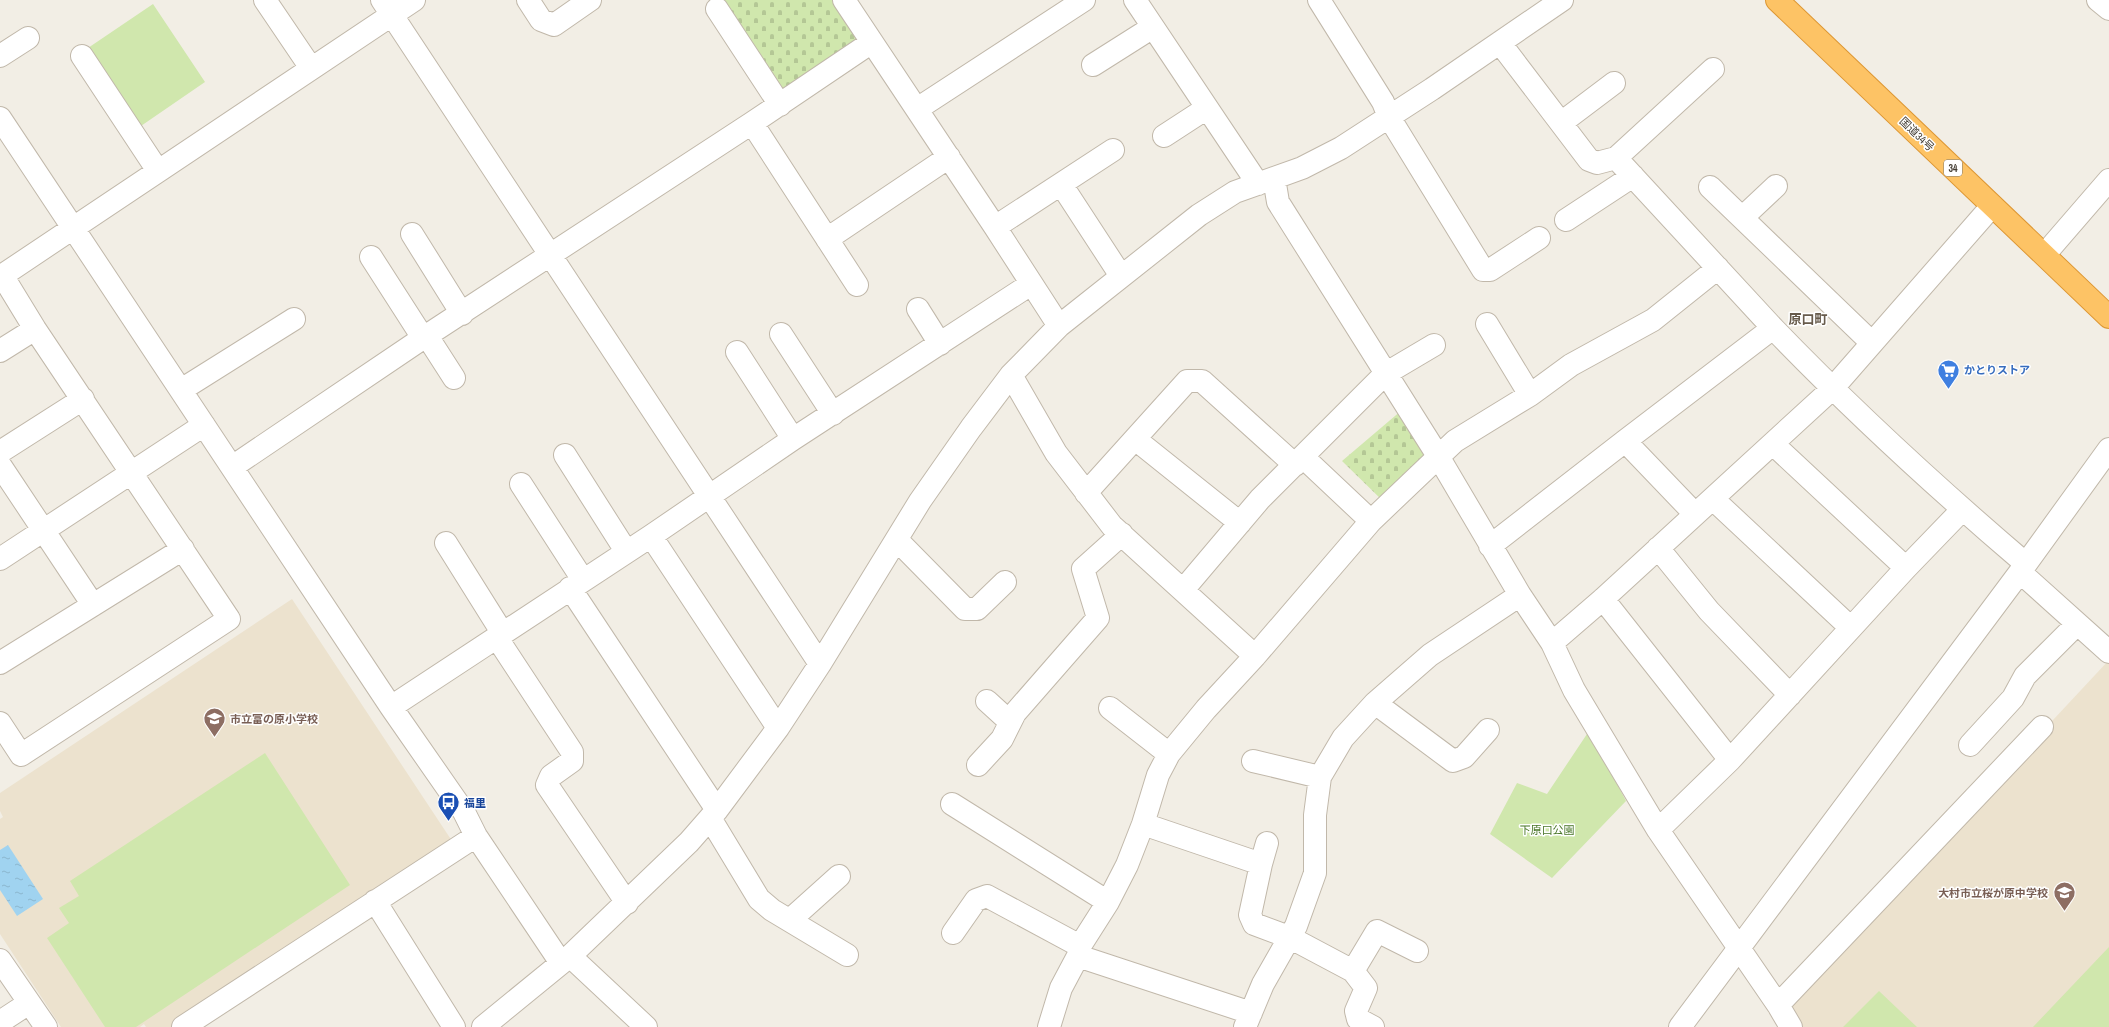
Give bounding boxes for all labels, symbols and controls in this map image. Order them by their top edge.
street label: 国道34号 [1897,114,1937,154]
road number: 34 [1944,160,1962,176]
district label: 原口町 [1788,311,1828,328]
supermarket icon: かとりストア [1936,357,1962,390]
place label: かとりストア [1964,363,2030,377]
school or university icon: 市立富の原小学校 [201,706,227,739]
place label: 市立富の原小学校 [230,712,318,726]
bus stop icon: 福里 [435,790,461,823]
place label: 福里 [464,796,486,810]
park label: 下原口公園 [1520,823,1575,837]
school or university icon: 大村市立桜が原中学校 [2051,880,2077,913]
place label: 大村市立桜が原中学校 [1938,886,2048,900]

